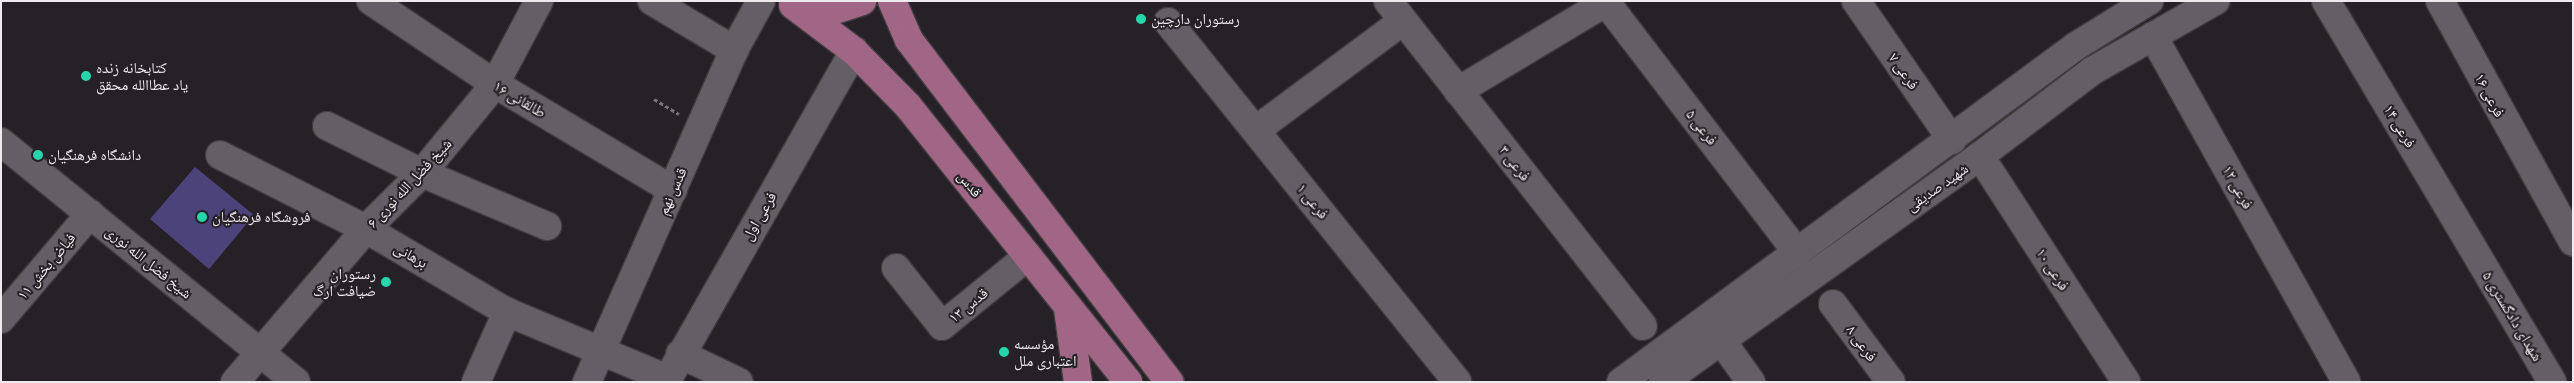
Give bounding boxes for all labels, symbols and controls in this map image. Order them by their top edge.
place label: رستوران دارچین [1151,10,1240,28]
marker: رستوران دارچین [1135,13,1147,25]
street label: فرعی ۷ [1885,49,1923,93]
place label: کتابخانه زنده یاد عطاالله محقق [96,58,188,93]
marker: کتابخانه زنده یاد عطاالله محقق [80,70,92,82]
street label: فرعی ۱۶ [2471,70,2509,120]
street label: طالقانی ۱۶ [491,76,549,122]
street label: فرعی ۱۴ [2380,101,2420,151]
street label: فرعی ۵ [1682,106,1722,148]
street label: شیخ فضل الله نوری ۶ [363,135,455,231]
street label: فرعی ۳ [1495,142,1535,184]
place label: دانشگاه فرهنگیان [48,146,141,164]
marker: دانشگاه فرهنگیان [32,149,44,161]
street label: شهید صدیقی [1903,159,1971,215]
street label: فرعی ۱۲ [2219,162,2257,212]
street label: قدس نهم [654,165,690,217]
street label: قدس [954,167,986,201]
street label: فرعی ۱ [1293,180,1333,222]
street label: فرعی اول [738,189,780,243]
place label: فروشگاه فرهنگیان [212,208,311,226]
marker: فروشگاه فرهنگیان [196,211,208,223]
street label: شیخ فضل الله نوری [102,222,196,302]
street label: فیاض بخش ۱۱ [13,229,79,303]
street label: برهانی [391,238,431,272]
street label: فرعی ۱۰ [2033,244,2073,294]
place label: رستوران ضیافت ارگ [313,264,376,299]
street label: شهدای دادگستری ۵ [2479,268,2547,364]
marker: رستوران ضیافت ارگ [380,276,392,288]
street label: قدس ۱۳ [945,284,991,326]
street label: فرعی ۸ [1843,321,1881,365]
place label: مؤسسه اعتباری ملل [1014,334,1077,369]
marker: مؤسسه اعتباری ملل [998,346,1010,358]

